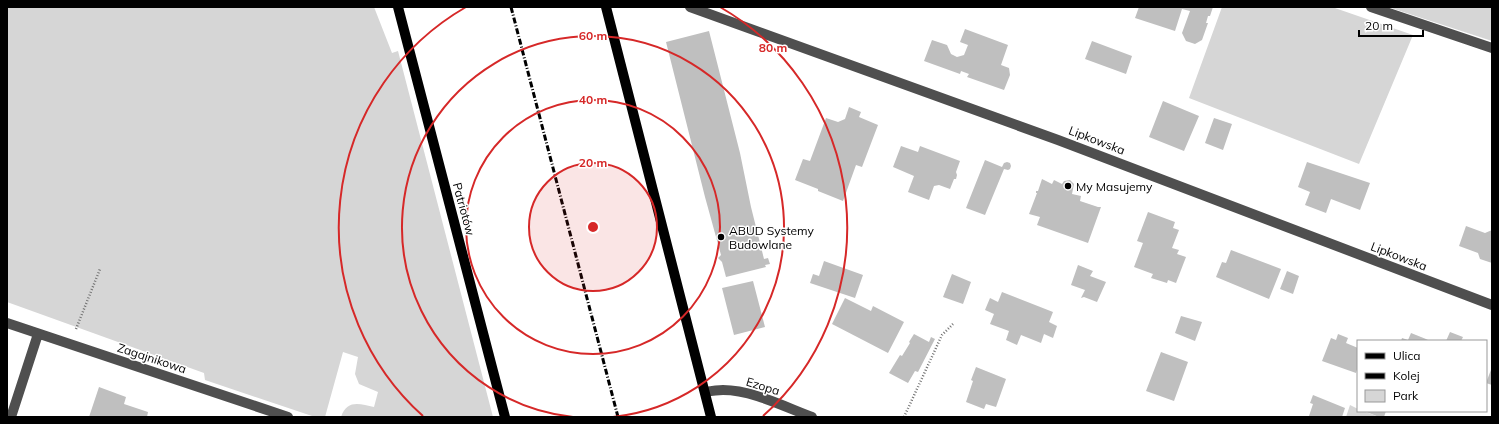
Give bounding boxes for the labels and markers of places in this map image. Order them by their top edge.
place label: My Masujemy [1076,179,1153,194]
marker: My Masujemy [1063,181,1073,191]
centre of rings [586,220,600,234]
place label: ABUD Systemy Budowlane [729,223,815,252]
marker: ABUD Systemy Budowlane [716,232,726,242]

